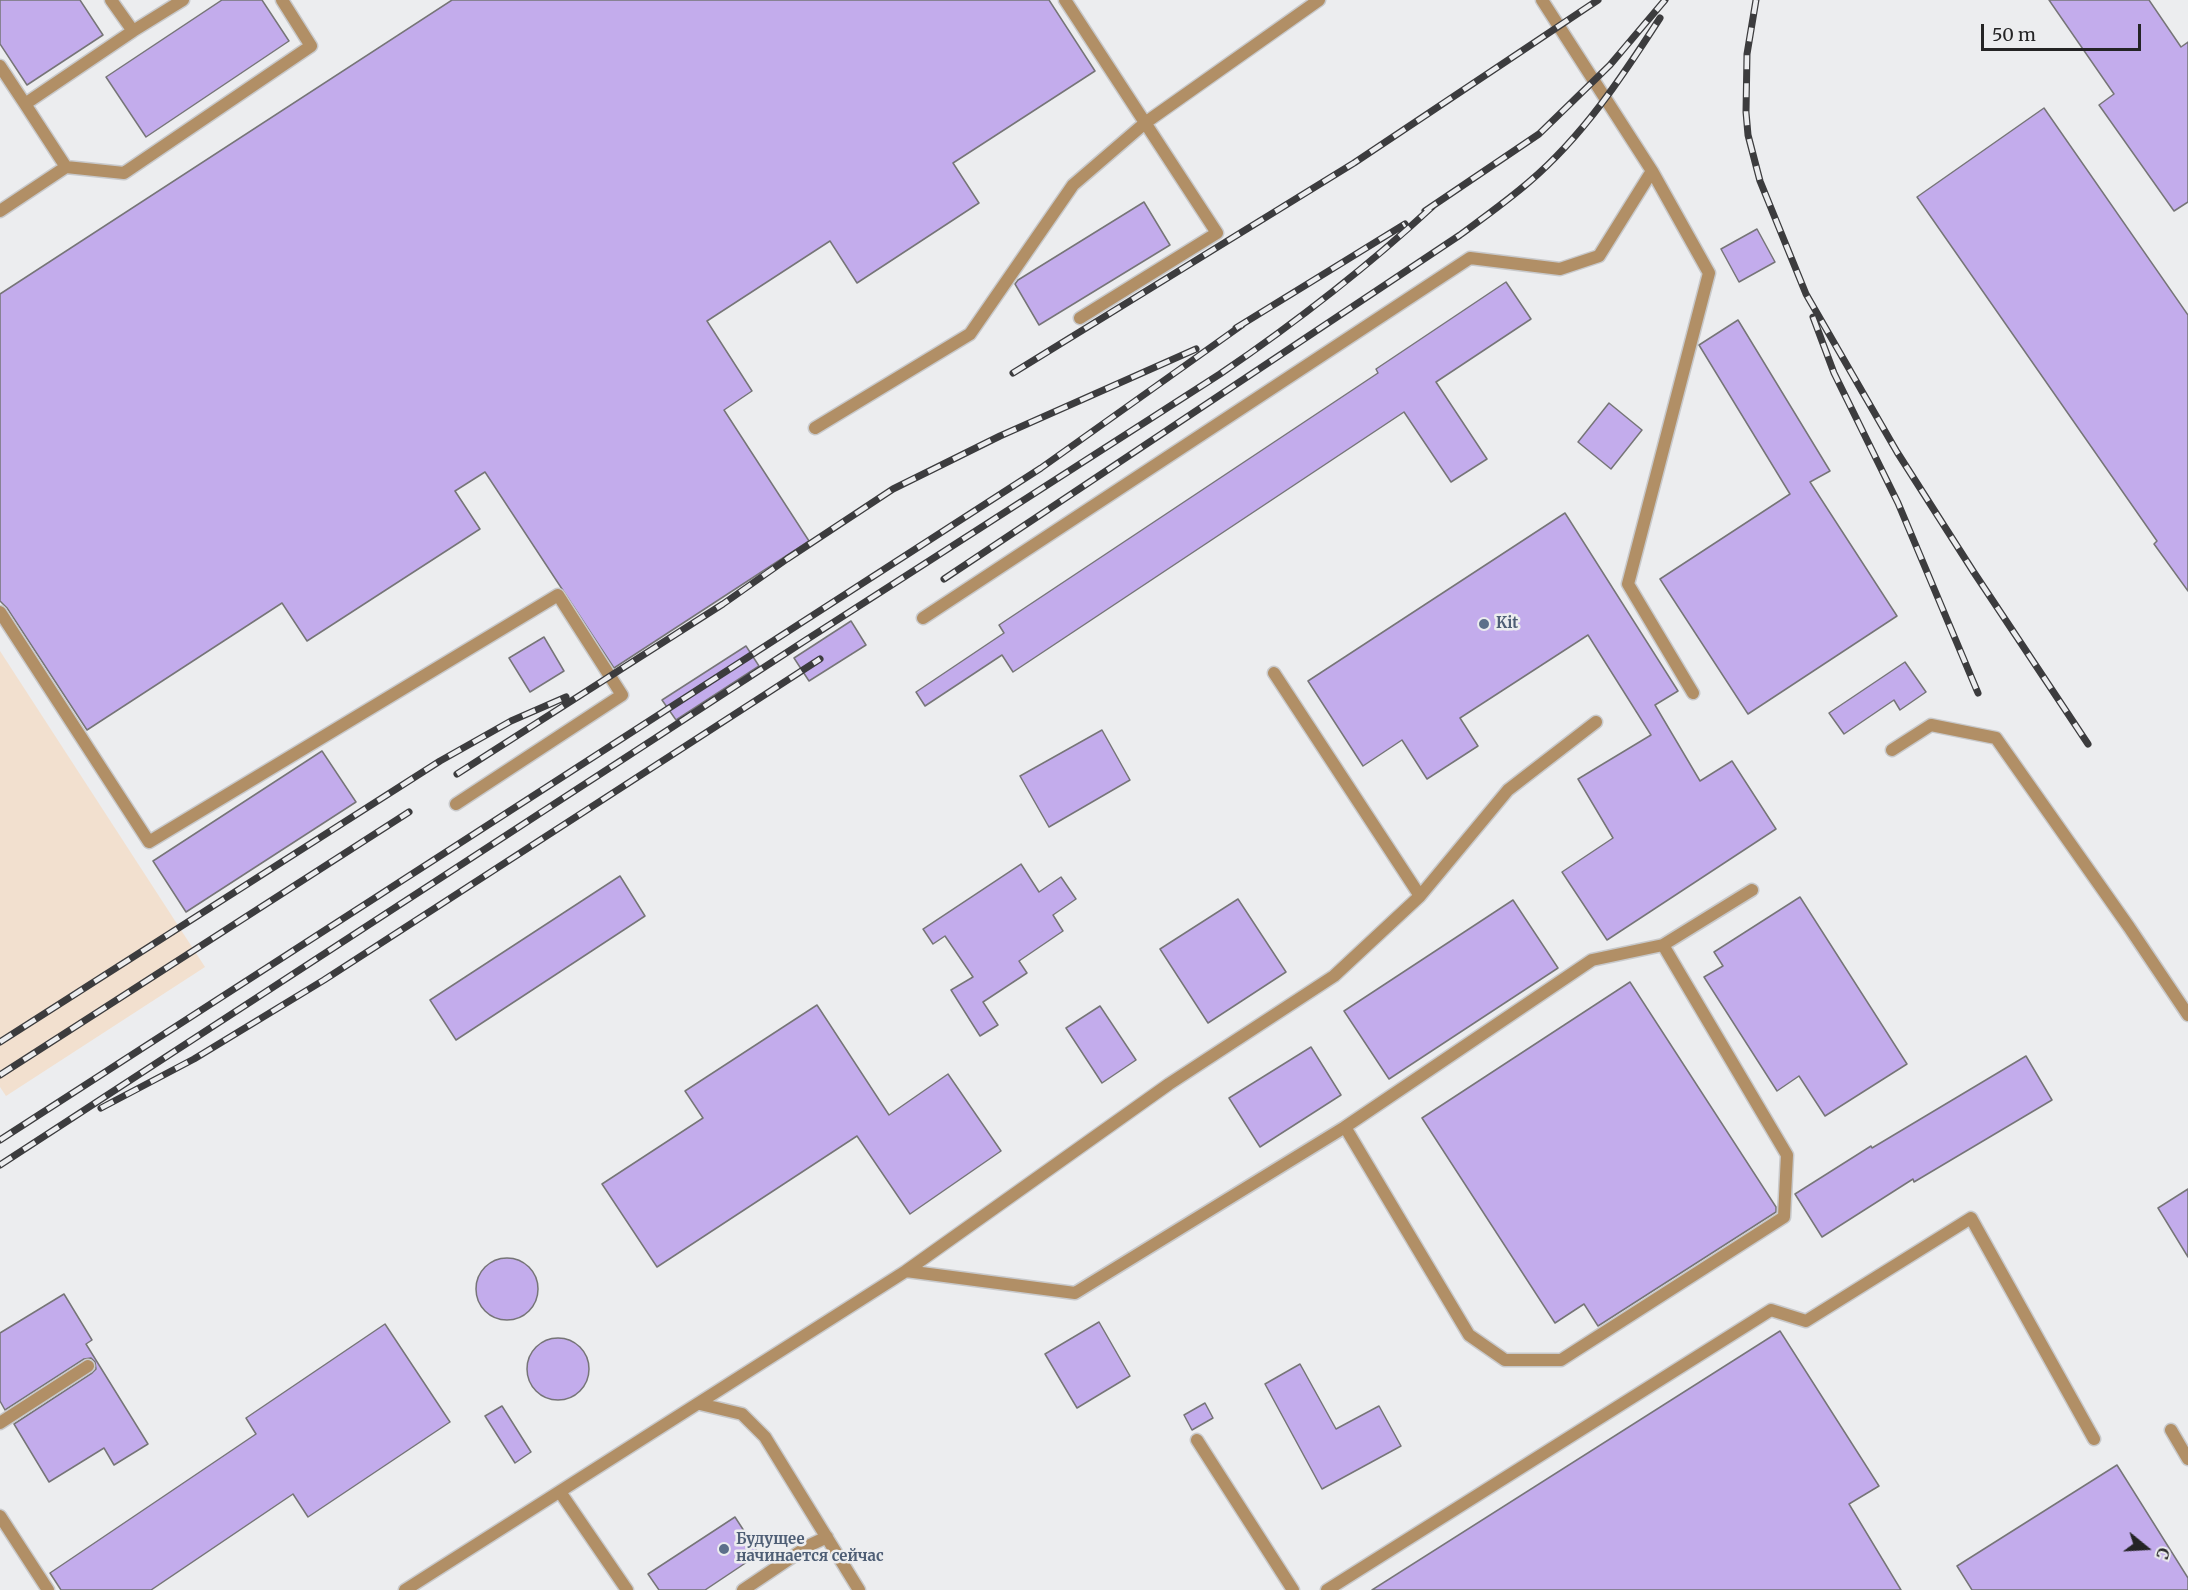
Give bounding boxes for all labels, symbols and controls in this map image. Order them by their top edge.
scale bar [1984,12,2144,50]
text: 50 m [1992,23,2036,46]
place label: Kit [1496,615,1518,633]
marker: Kit [1477,617,1491,631]
north arrow [2116,1518,2176,1578]
place label: Будущее начинается сейчас [736,1531,884,1566]
marker: Будущее начинается сейчас [717,1542,731,1556]
text: С [2152,1545,2174,1562]

